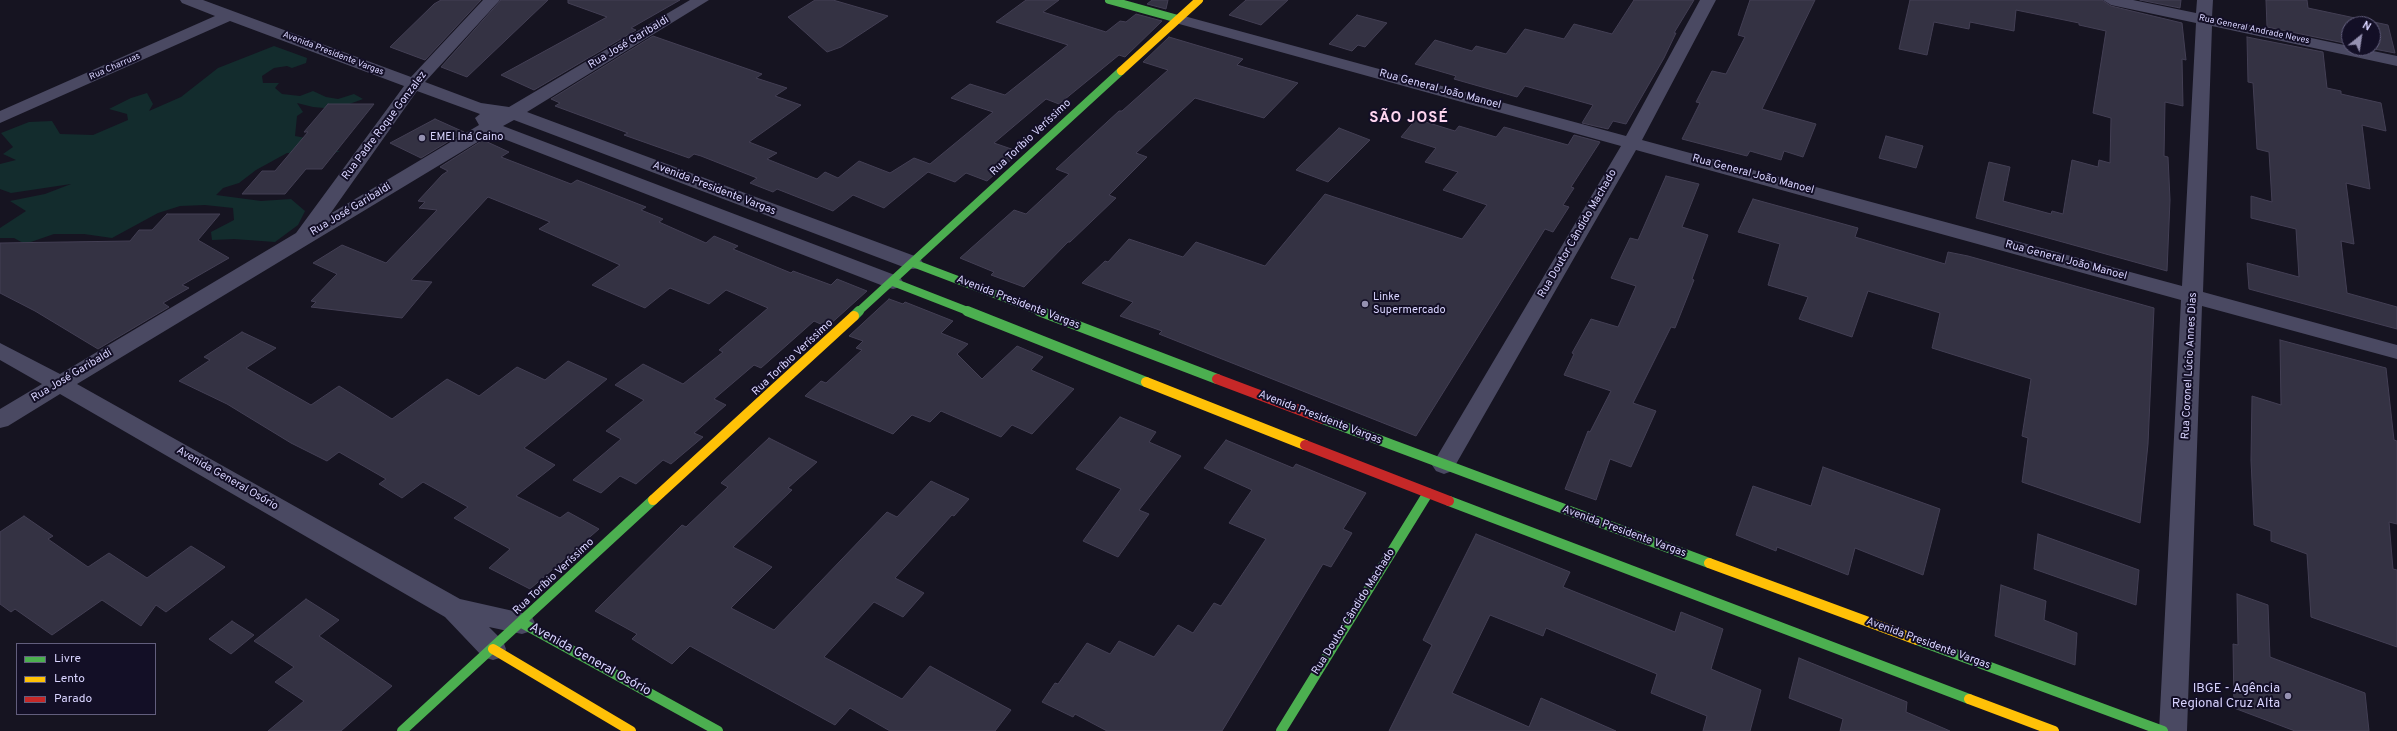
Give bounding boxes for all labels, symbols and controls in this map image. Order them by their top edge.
street label: Rua General Andrade Neves [2198,13,2310,47]
street label: Rua José Garibaldi [586,14,672,72]
north arrow [2341,16,2381,56]
text: N [2360,18,2373,35]
street label: Avenida Presidente Vargas [281,30,385,78]
street label: Rua Charruas [88,51,142,83]
street label: Rua General João Manoel [1378,67,1502,113]
street label: Rua Padre Roque Gonzalez [340,69,430,183]
street label: Rua Toríbio Veríssimo [988,97,1074,179]
district label: SÃO JOSÉ [1369,110,1449,128]
place label: EMEI Iná Caino [430,131,503,145]
marker: EMEI Iná Caino [417,133,427,143]
street label: Rua General João Manoel [1691,152,1815,198]
street label: Avenida Presidente Vargas [650,159,778,219]
street label: Rua Doutor Cândido Machado [1536,167,1620,301]
street label: Rua José Garibaldi [308,181,394,239]
street label: Rua General João Manoel [2004,238,2128,284]
street label: Avenida Presidente Vargas [954,273,1082,333]
place label: Linke Supermercado [1373,291,1446,317]
street label: Rua Coronel Lúcio Annes Dias [2180,292,2200,440]
marker: Linke Supermercado [1360,299,1370,309]
street label: Rua Toríbio Veríssimo [750,317,836,399]
street label: Rua José Garibaldi [29,347,115,405]
street label: Avenida Presidente Vargas [1256,388,1384,448]
street label: Avenida General Osório [174,444,280,514]
street label: Avenida Presidente Vargas [1560,503,1688,561]
street label: Rua Toríbio Veríssimo [511,536,597,618]
street label: Rua Doutor Cândido Machado [1310,547,1398,677]
street label: Avenida Presidente Vargas [1864,615,1992,673]
street label: Avenida General Osório [527,620,653,700]
legend [16,643,156,715]
text: Livre [54,651,81,667]
text: Lento [54,671,85,687]
place label: IBGE - Agência Regional Cruz Alta [2172,681,2280,712]
text: Parado [54,691,92,707]
marker: IBGE - Agência Regional Cruz Alta [2283,691,2293,701]

